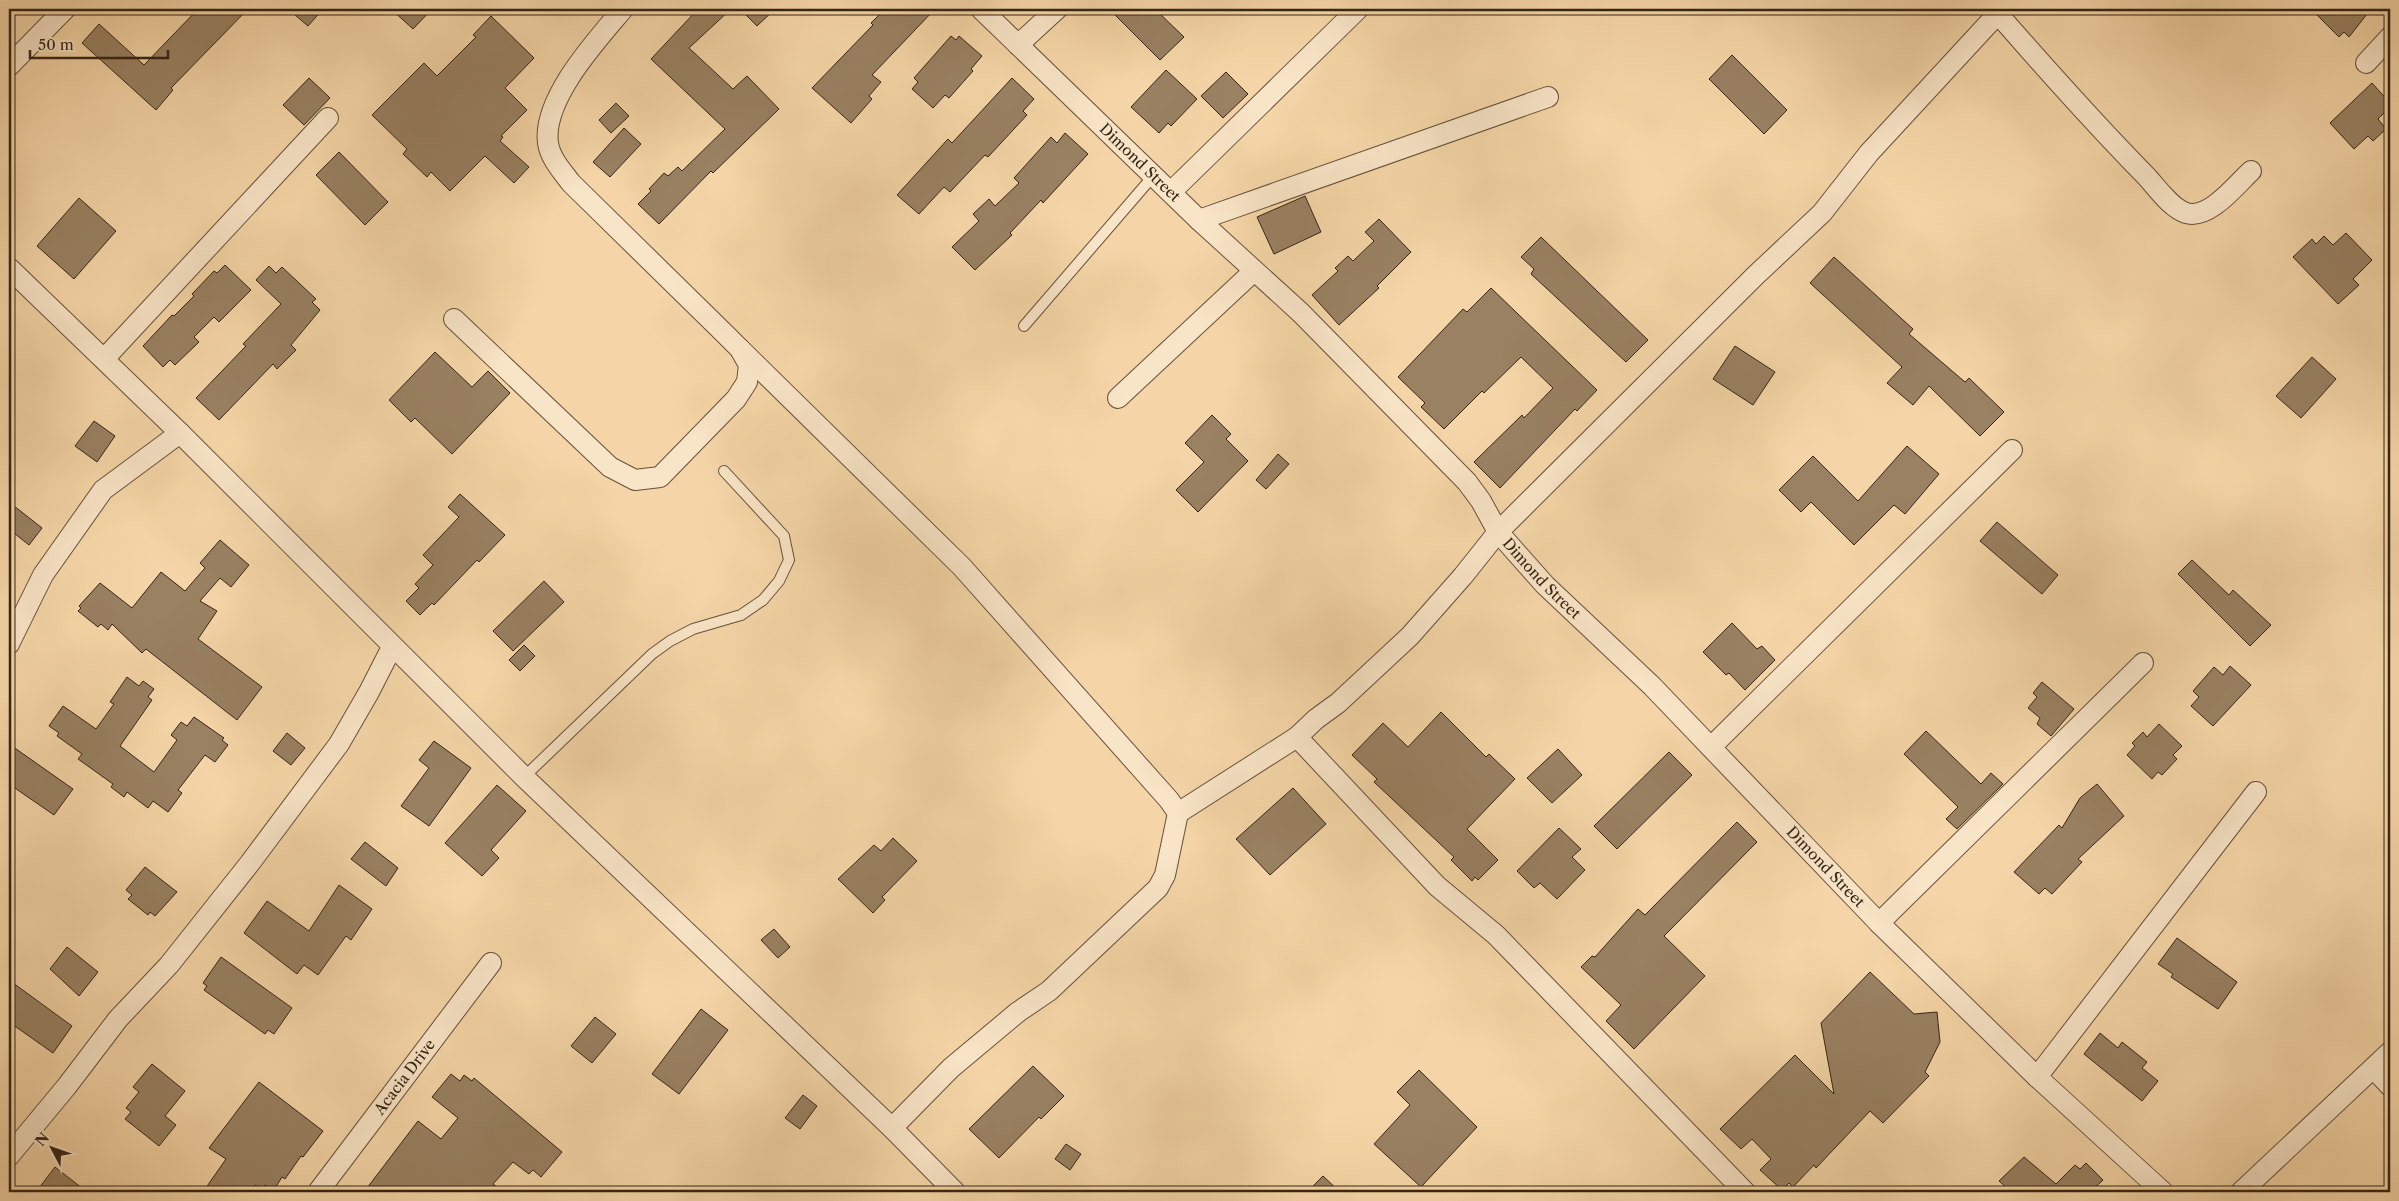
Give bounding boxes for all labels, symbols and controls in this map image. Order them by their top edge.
scale bar [30,28,168,60]
text: 50 m [38,35,74,54]
street label: Dimond Street [1096,119,1185,206]
street label: Dimond Street [1499,534,1585,623]
street label: Dimond Street [1783,822,1869,912]
street label: Acacia Drive [369,1035,439,1119]
north arrow [28,1124,78,1174]
text: N [31,1129,53,1150]

